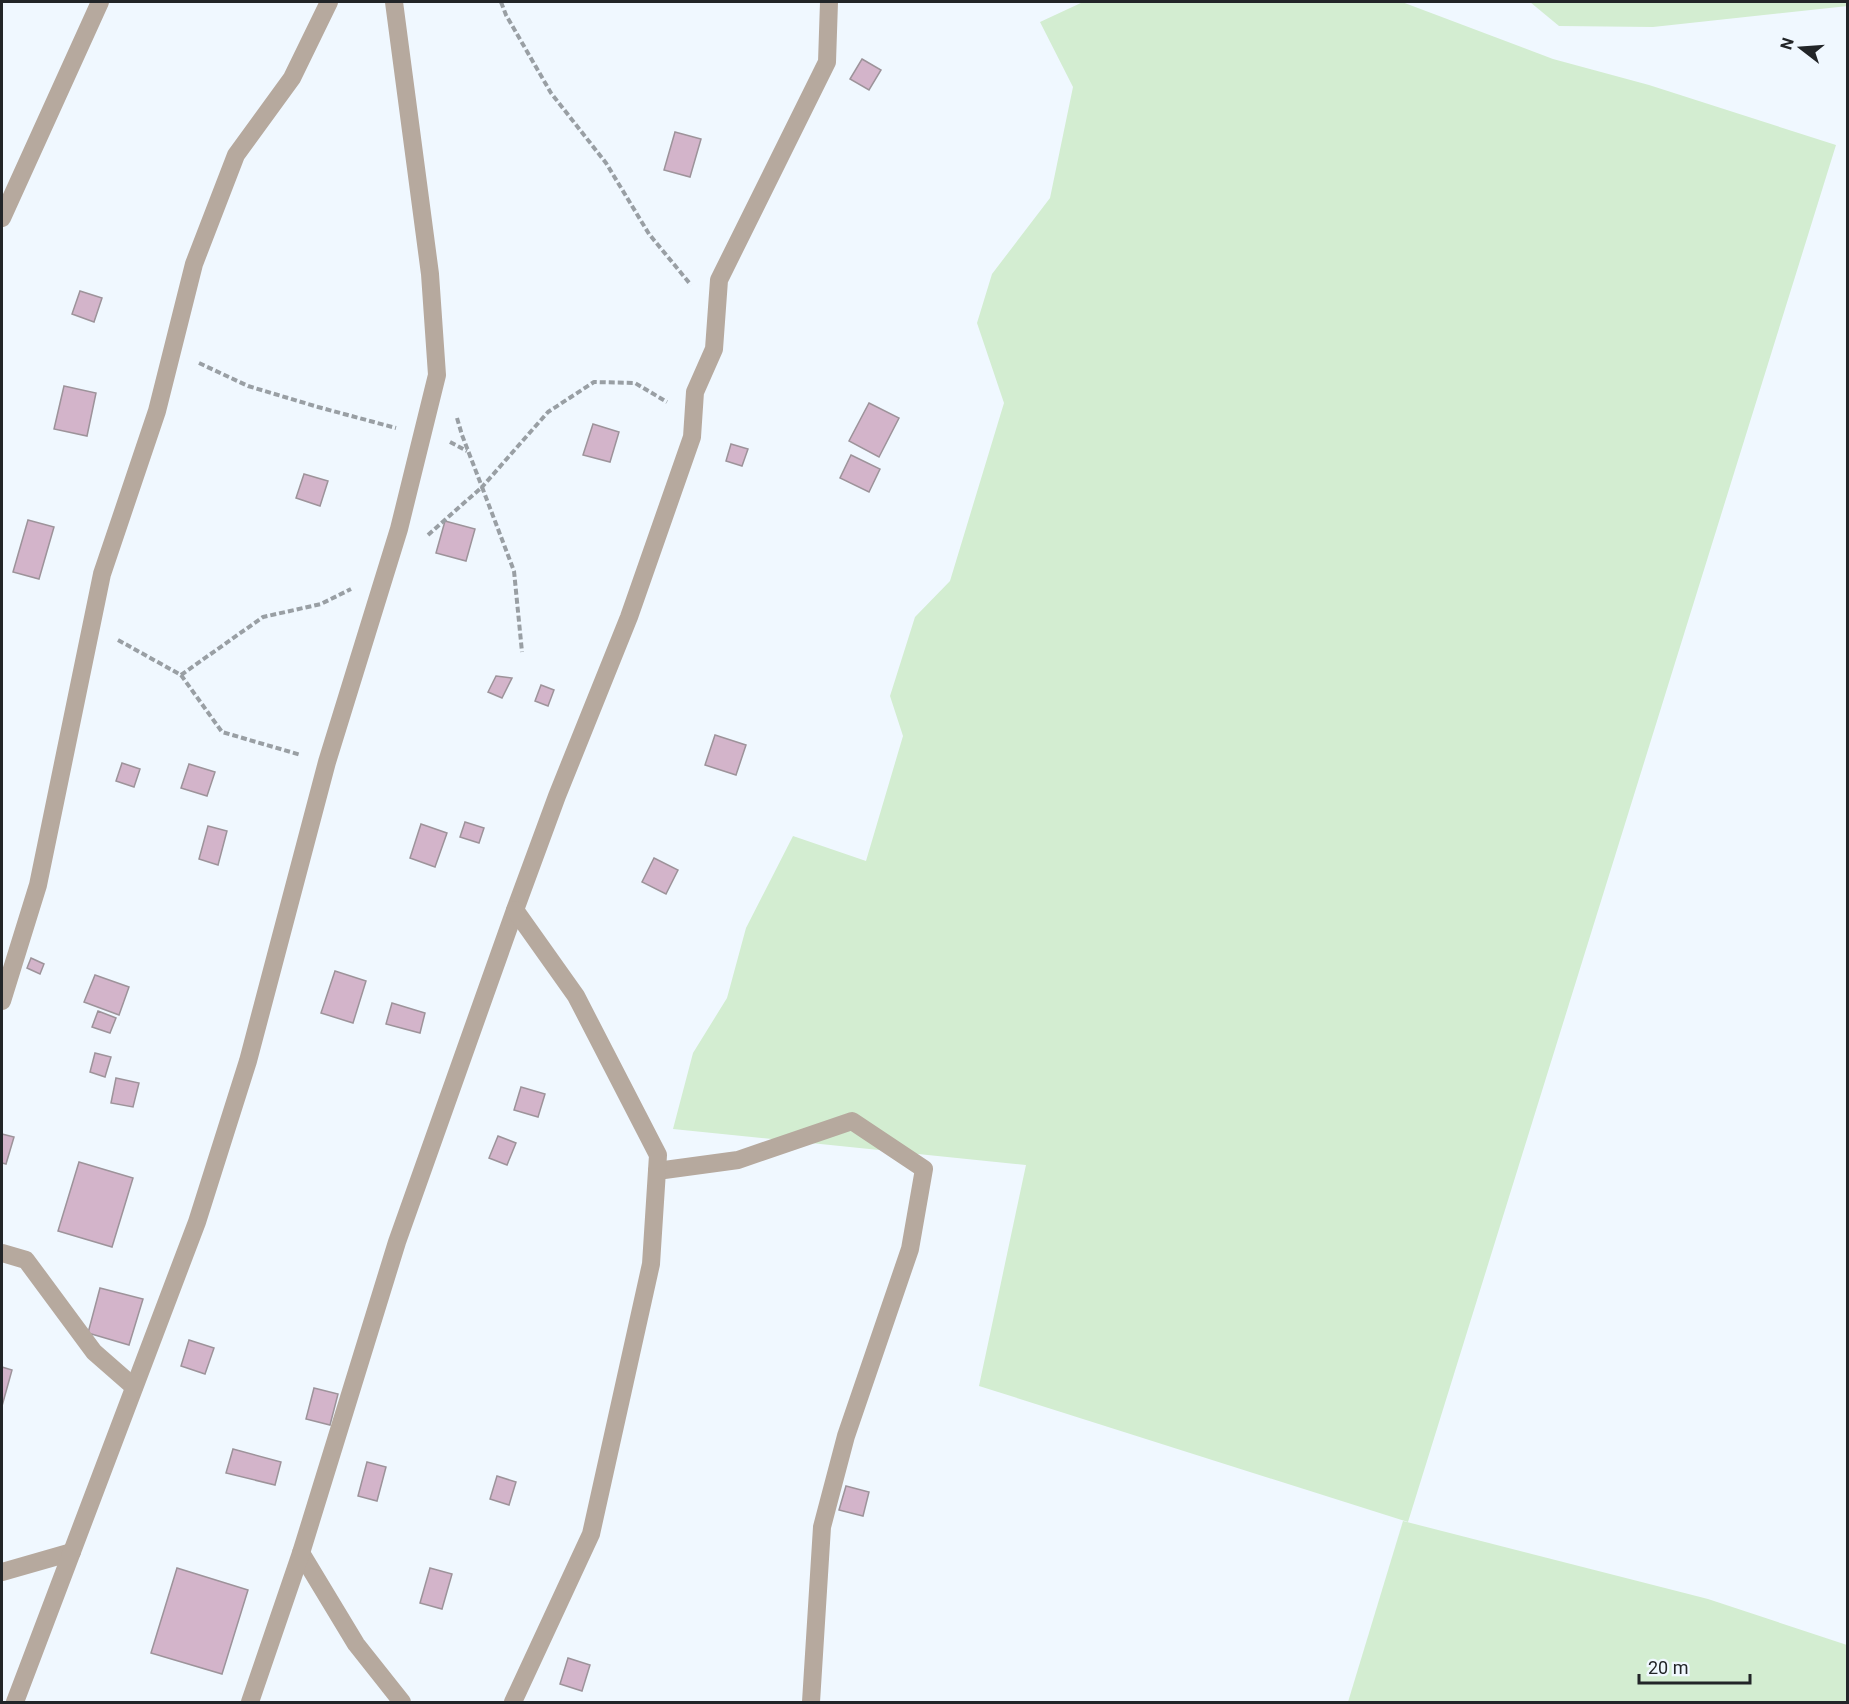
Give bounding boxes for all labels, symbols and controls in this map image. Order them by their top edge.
north arrow [1771,18,1831,78]
text: N [1776,36,1798,52]
scale bar [1639,1647,1750,1685]
text: 20 m [1648,1657,1688,1678]

